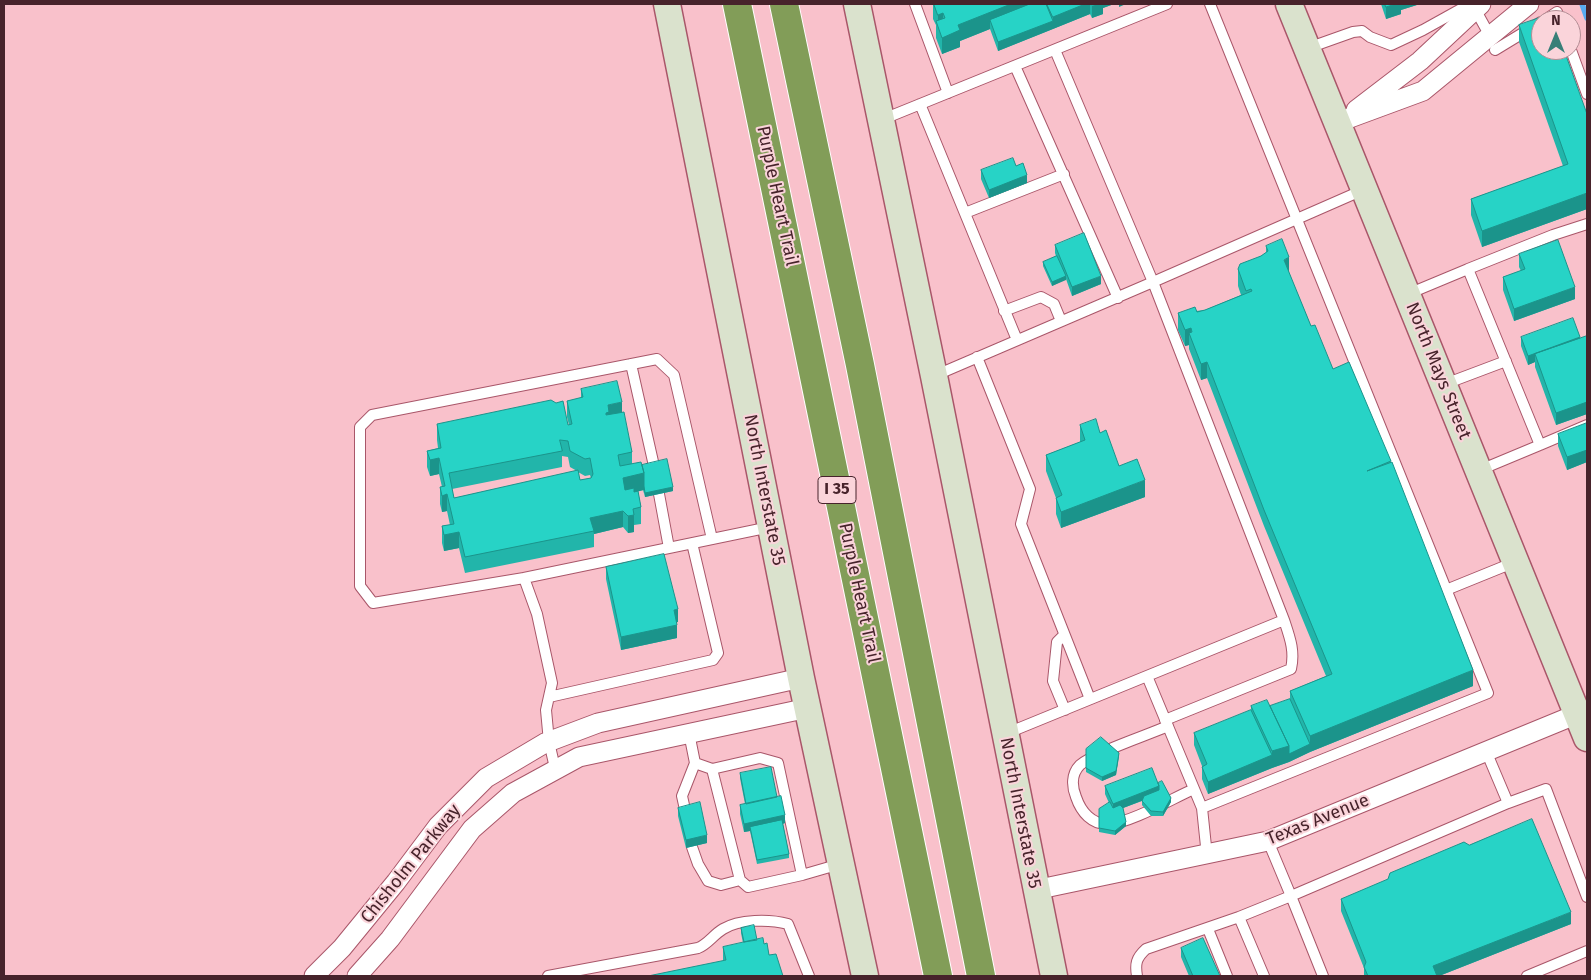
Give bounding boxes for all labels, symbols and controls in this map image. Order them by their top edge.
north arrow [1531,10,1581,60]
text: N [1551,12,1561,29]
street label: Purple Heart Trail [752,124,802,268]
street label: North Mays Street [1401,299,1475,443]
street label: North Interstate 35 [739,413,789,567]
road number: I 35 [818,476,856,504]
street label: Purple Heart Trail [834,521,884,665]
street label: North Interstate 35 [995,736,1045,890]
street label: Texas Avenue [1263,790,1373,850]
street label: Chisholm Parkway [356,800,466,928]

